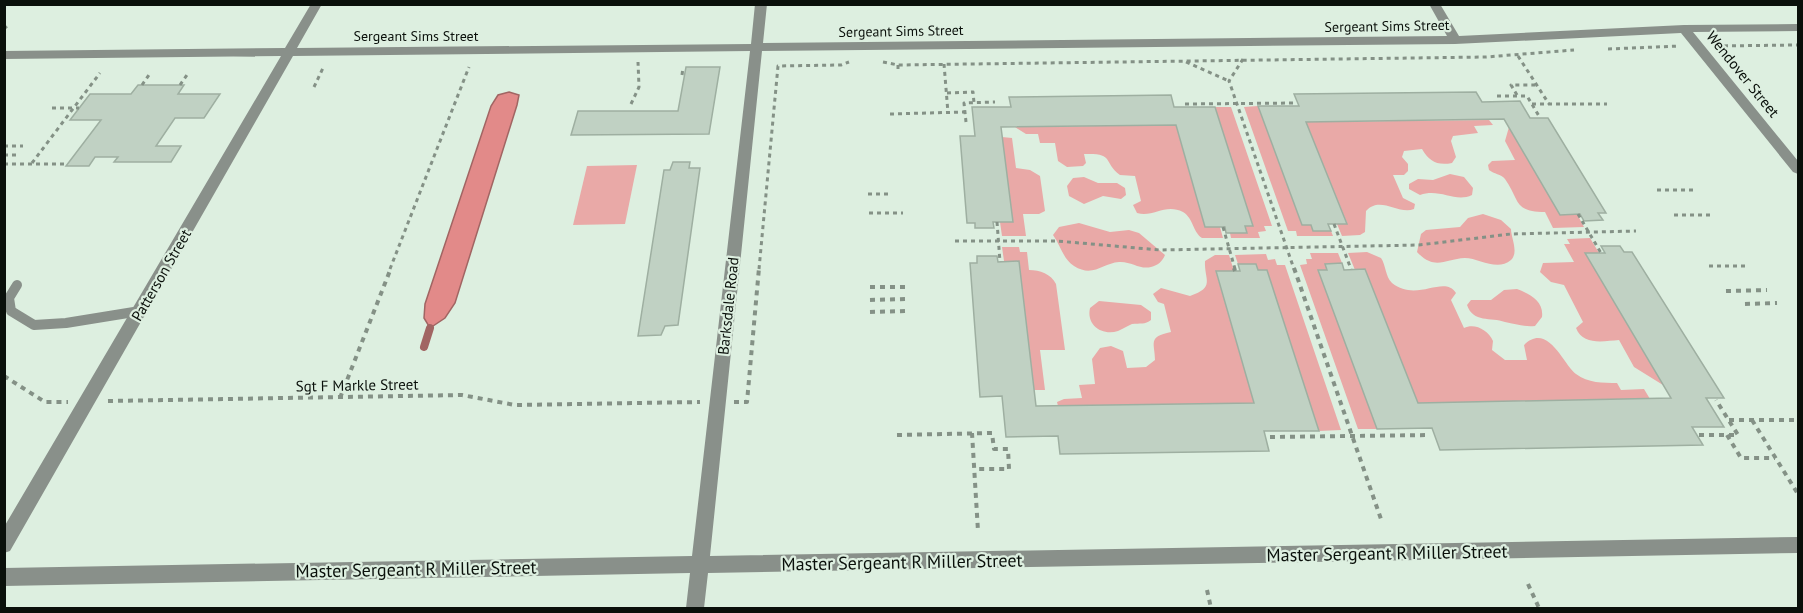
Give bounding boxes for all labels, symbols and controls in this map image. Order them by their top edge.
street label: Sergeant Sims Street [1324,16,1450,36]
street label: Sergeant Sims Street [838,21,964,41]
street label: Sergeant Sims Street [354,27,479,45]
street label: Wendover Street [1702,27,1784,121]
street label: Patterson Street [127,226,195,324]
street label: Barksdale Road [713,256,743,356]
street label: Sgt F Markle Street [295,374,419,396]
street label: Master Sergeant R Miller Street [1266,539,1508,567]
street label: Master Sergeant R Miller Street [781,548,1023,576]
street label: Master Sergeant R Miller Street [295,555,537,583]

